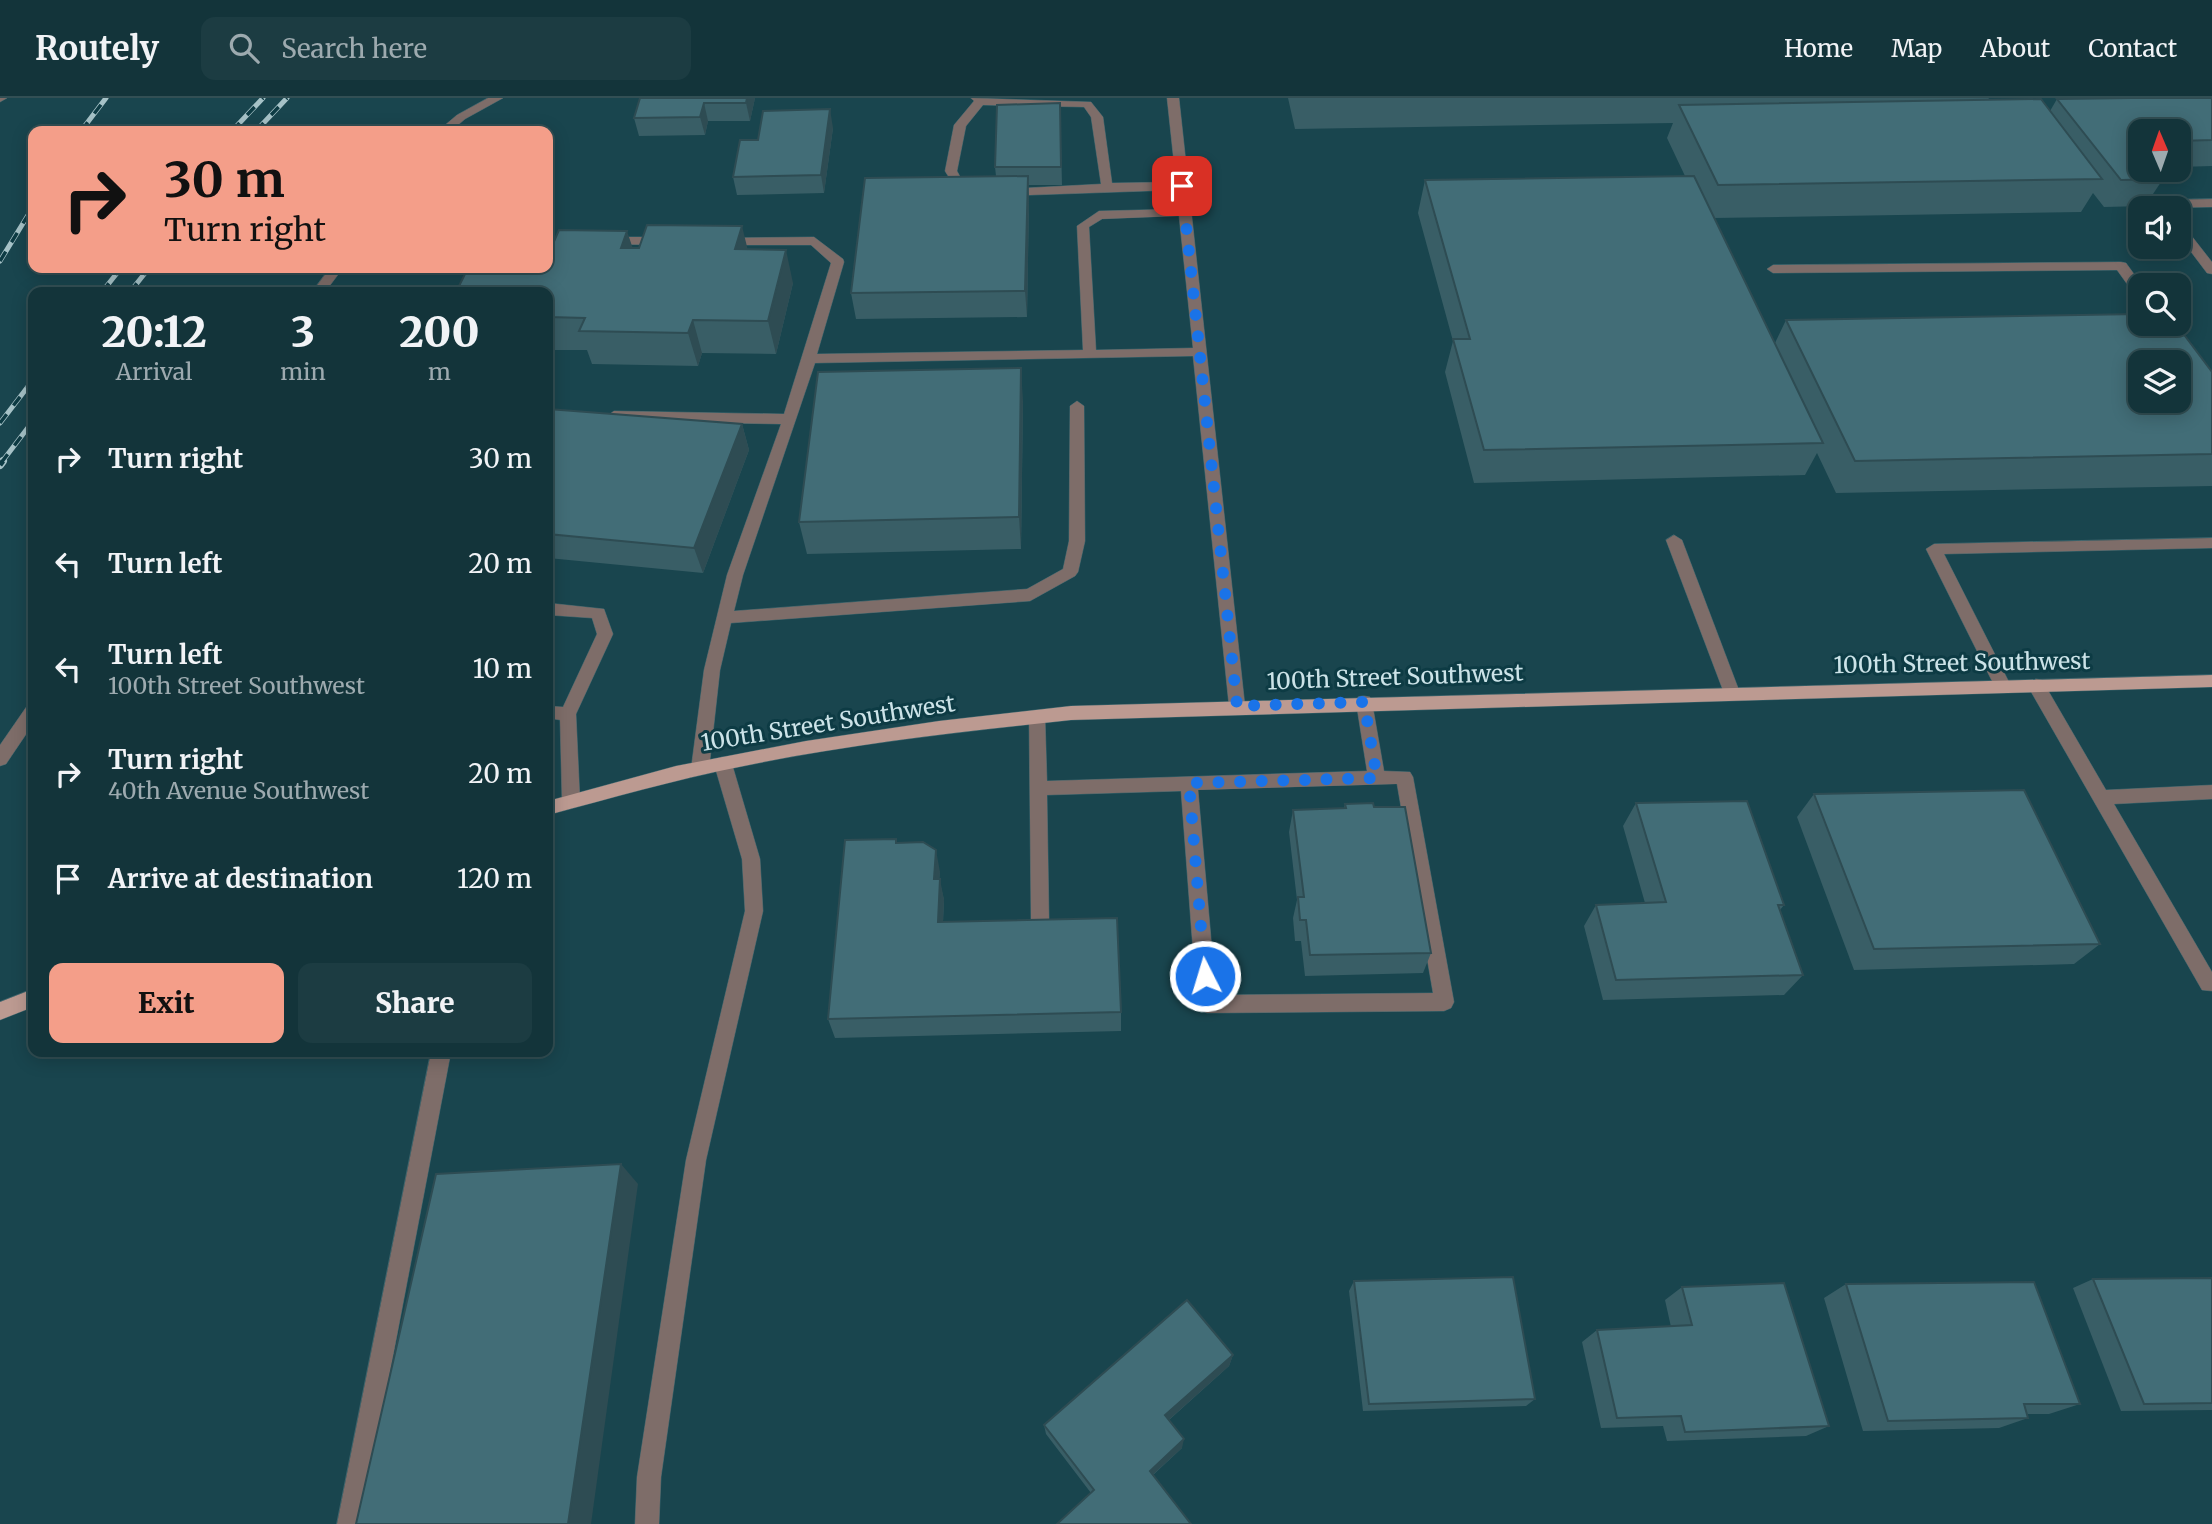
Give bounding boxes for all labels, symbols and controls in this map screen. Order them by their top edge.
search box [201,17,691,80]
text: Routely [35,28,159,69]
icon: search [225,29,263,67]
text: Search here [281,32,427,65]
text: Home [1784,33,1853,64]
text: Map [1891,33,1942,64]
text: About [1980,33,2050,64]
text: Contact [2088,33,2177,64]
north arrow [2128,119,2191,182]
map controls [2128,119,2191,413]
text: 30 m [164,149,285,210]
icon: right [49,154,140,245]
pin [1152,156,1212,216]
icon: arrive [1163,167,1201,205]
button: sound [2128,196,2191,259]
text: Turn right [164,210,326,250]
button: search [2128,273,2191,336]
text: 20:12 [101,306,207,358]
text: 3 [291,306,315,358]
text: 200 [399,306,480,358]
button: layers [2128,350,2191,413]
text: Arrival [116,357,193,386]
text: min [280,357,326,386]
text: m [428,357,451,386]
icon: right [49,440,87,478]
text: Turn right [108,442,243,475]
text: 30 m [469,442,532,475]
icon: left [49,545,87,583]
text: Turn left [108,547,222,580]
text: 20 m [468,547,532,580]
text: Turn left [108,638,222,671]
street label: 100th Street Southwest [1833,646,2091,679]
icon: left [49,650,87,688]
text: 10 m [473,652,532,685]
street label: 100th Street Southwest [1266,658,1524,695]
text: 100th Street Southwest [108,671,365,700]
street label: 100th Street Southwest [699,688,957,757]
text: Turn right [108,743,243,776]
icon: right [49,755,87,793]
text: 20 m [468,757,532,790]
text: 40th Avenue Southwest [108,776,369,805]
icon: arrive [49,860,87,898]
text: Arrive at destination [108,862,373,895]
text: 120 m [457,862,532,895]
position arrow [1168,939,1242,1013]
button: Exit [49,963,284,1043]
button: Share [298,963,532,1043]

